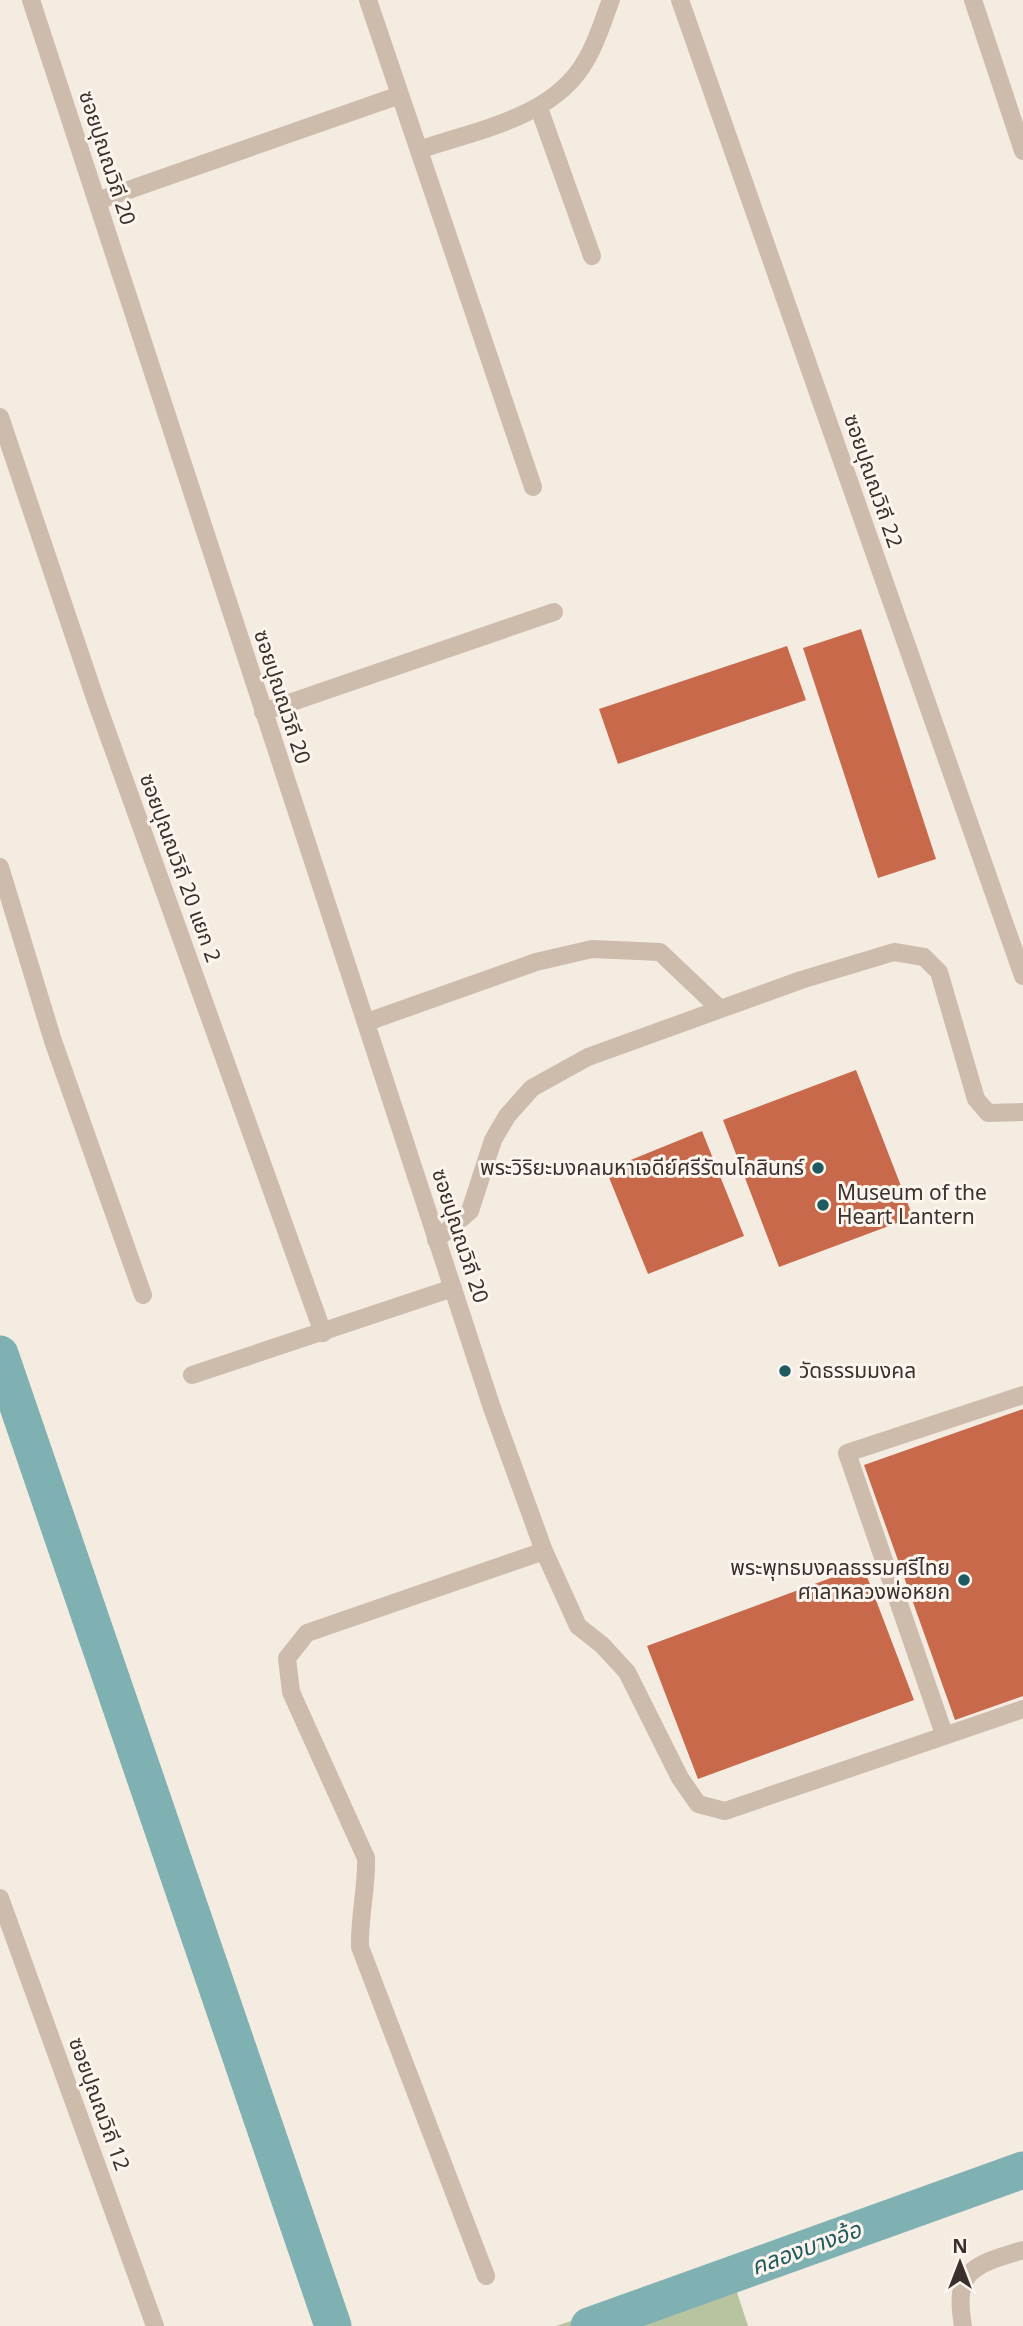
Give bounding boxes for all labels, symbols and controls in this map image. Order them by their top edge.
street label: ซอยปุณณวิถี 20 [73,87,143,228]
street label: ซอยปุณณวิถี 22 [838,410,910,551]
street label: ซอยปุณณวิถี 20 [248,626,318,767]
street label: ซอยปุณณวิถี 20 แยก 2 [134,769,228,966]
place label: พระวิริยะมงคลมหาเจดีย์ศรีรัตนโกสินทร์ [480,1153,805,1181]
marker: พระวิริยะมงคลมหาเจดีย์ศรีรัตนโกสินทร์ [810,1160,826,1176]
street label: ซอยปุณณวิถี 20 [426,1165,496,1306]
place label: Museum of the Heart Lantern [837,1178,987,1230]
marker: Museum of the Heart Lantern [815,1197,831,1213]
place label: วัดธรรมมงคล [799,1356,916,1384]
marker: วัดธรรมมงคล [777,1363,793,1379]
place label: พระพุทธมงคลธรรมศรีไทย ศาลาหลวงพ่อหยก [730,1553,950,1605]
marker: พระพุทธมงคลธรรมศรีไทย ศาลาหลวงพ่อหยก [956,1572,972,1588]
street label: ซอยปุณณวิถี 12 [63,2033,137,2174]
water label: คลองบางอ้อ [746,2212,866,2282]
north arrow [925,2228,995,2298]
text: N [952,2233,968,2259]

